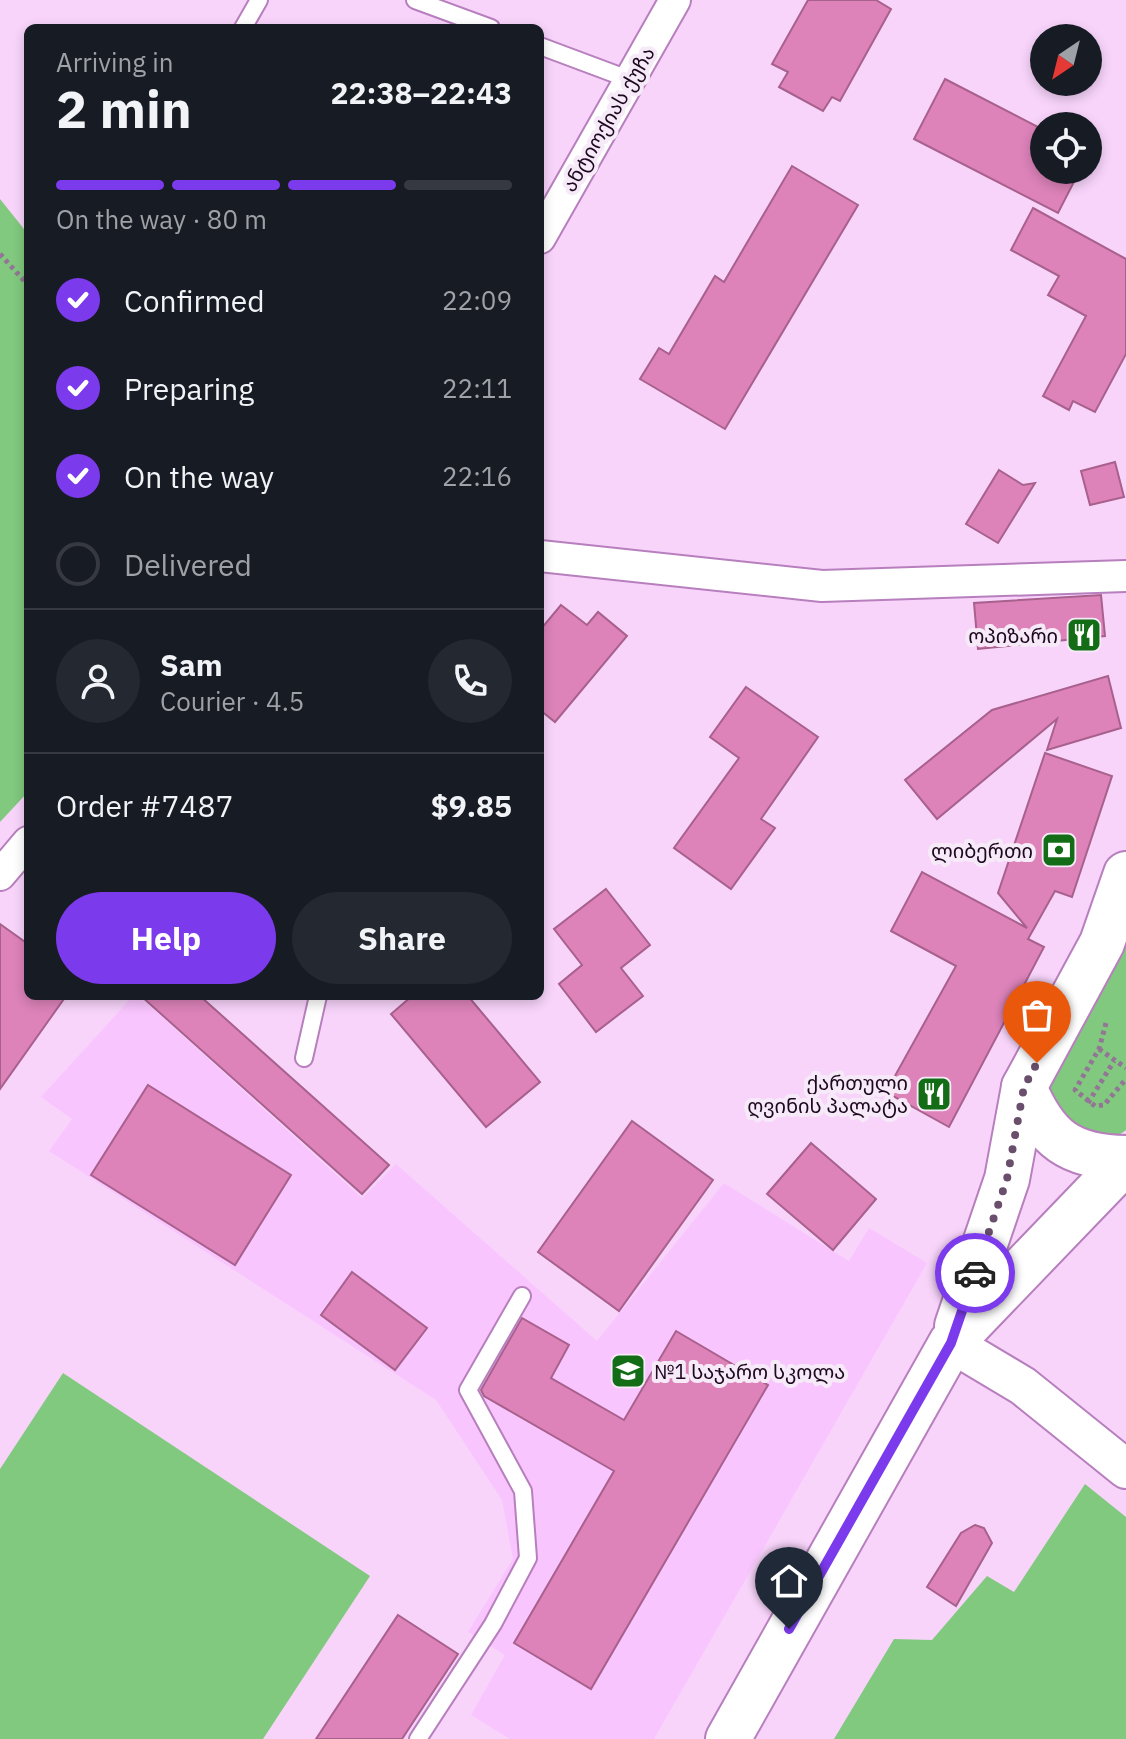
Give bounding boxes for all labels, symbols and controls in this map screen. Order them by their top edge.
north arrow [1030,24,1102,96]
map controls [1030,24,1102,184]
street label: ანტიოქიას ქუჩა [555,41,661,197]
text: Arriving in [56,45,173,79]
text: 22:38–22:43 [331,73,512,112]
text: 2 min [56,75,192,142]
button: locate [1030,112,1102,184]
text: On the way · 80 m [56,202,267,236]
icon: check [56,278,100,322]
text: Confirmed [124,281,265,320]
text: 22:09 [442,283,512,317]
icon: check [56,366,100,410]
text: Preparing [124,369,254,408]
text: 22:11 [442,371,512,405]
icon: check [56,454,100,498]
text: On the way [124,457,274,496]
text: 22:16 [442,459,512,493]
text: Delivered [124,545,252,584]
restaurant icon: ოპიზარი [1065,616,1103,654]
place label: ოპიზარი [968,622,1058,649]
button: person [56,639,140,723]
button: phone [428,639,512,723]
text: Sam [160,645,223,684]
text: Courier · 4.5 [160,684,304,718]
text: Order #7487 [56,786,233,825]
text: $9.85 [431,786,512,825]
bank icon: ლიბერთი [1040,831,1078,869]
place label: ლიბერთი [931,837,1033,864]
button: Help [56,892,276,984]
button: Share [292,892,512,984]
pin [1003,981,1071,1063]
icon: bag [1015,993,1059,1037]
place label: ქართული ღვინის პალატა [747,1069,908,1119]
restaurant icon: ქართული ღვინის პალატა [915,1075,953,1113]
courier [935,1233,1015,1313]
icon: car [953,1251,997,1295]
school or university icon: №1 საჯარო სკოლა [609,1352,647,1390]
place label: №1 საჯარო სკოლა [654,1358,845,1385]
pin [755,1547,823,1629]
icon: home [767,1559,811,1603]

